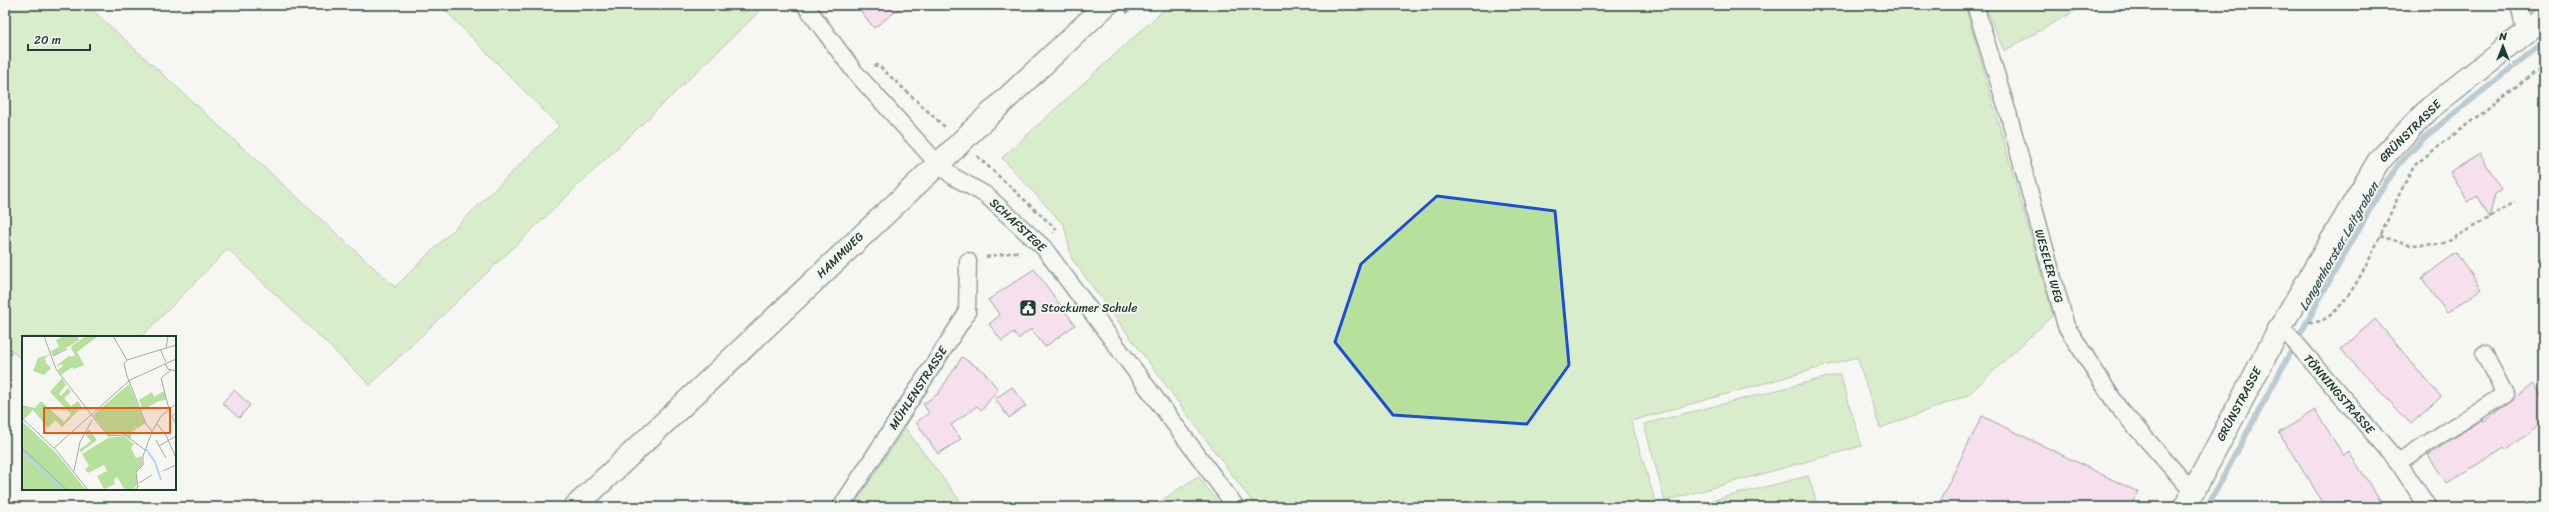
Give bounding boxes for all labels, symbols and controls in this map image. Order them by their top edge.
scale bar [28,26,90,52]
north arrow [2483,26,2523,66]
text: N [2498,27,2507,46]
text: 20 m [34,29,61,51]
street label: GRÜNSTRASSE [2373,93,2448,168]
water label: Langenhorster Leitgraben [2292,176,2386,315]
street label: SCHAFSTEGE [984,193,1053,258]
street label: HAMMWEG [811,226,869,284]
street label: WESELER WEG [2028,226,2070,306]
place label: Stockumer Schule [1041,297,1138,319]
public building icon: Stockumer Schule [1018,298,1038,318]
inset map [22,336,176,490]
street label: MÜHLENSTRASSE [883,341,954,434]
street label: TÖNNINGSTRASSE [2298,349,2381,440]
street label: GRÜNSTRASSE [2210,362,2269,445]

